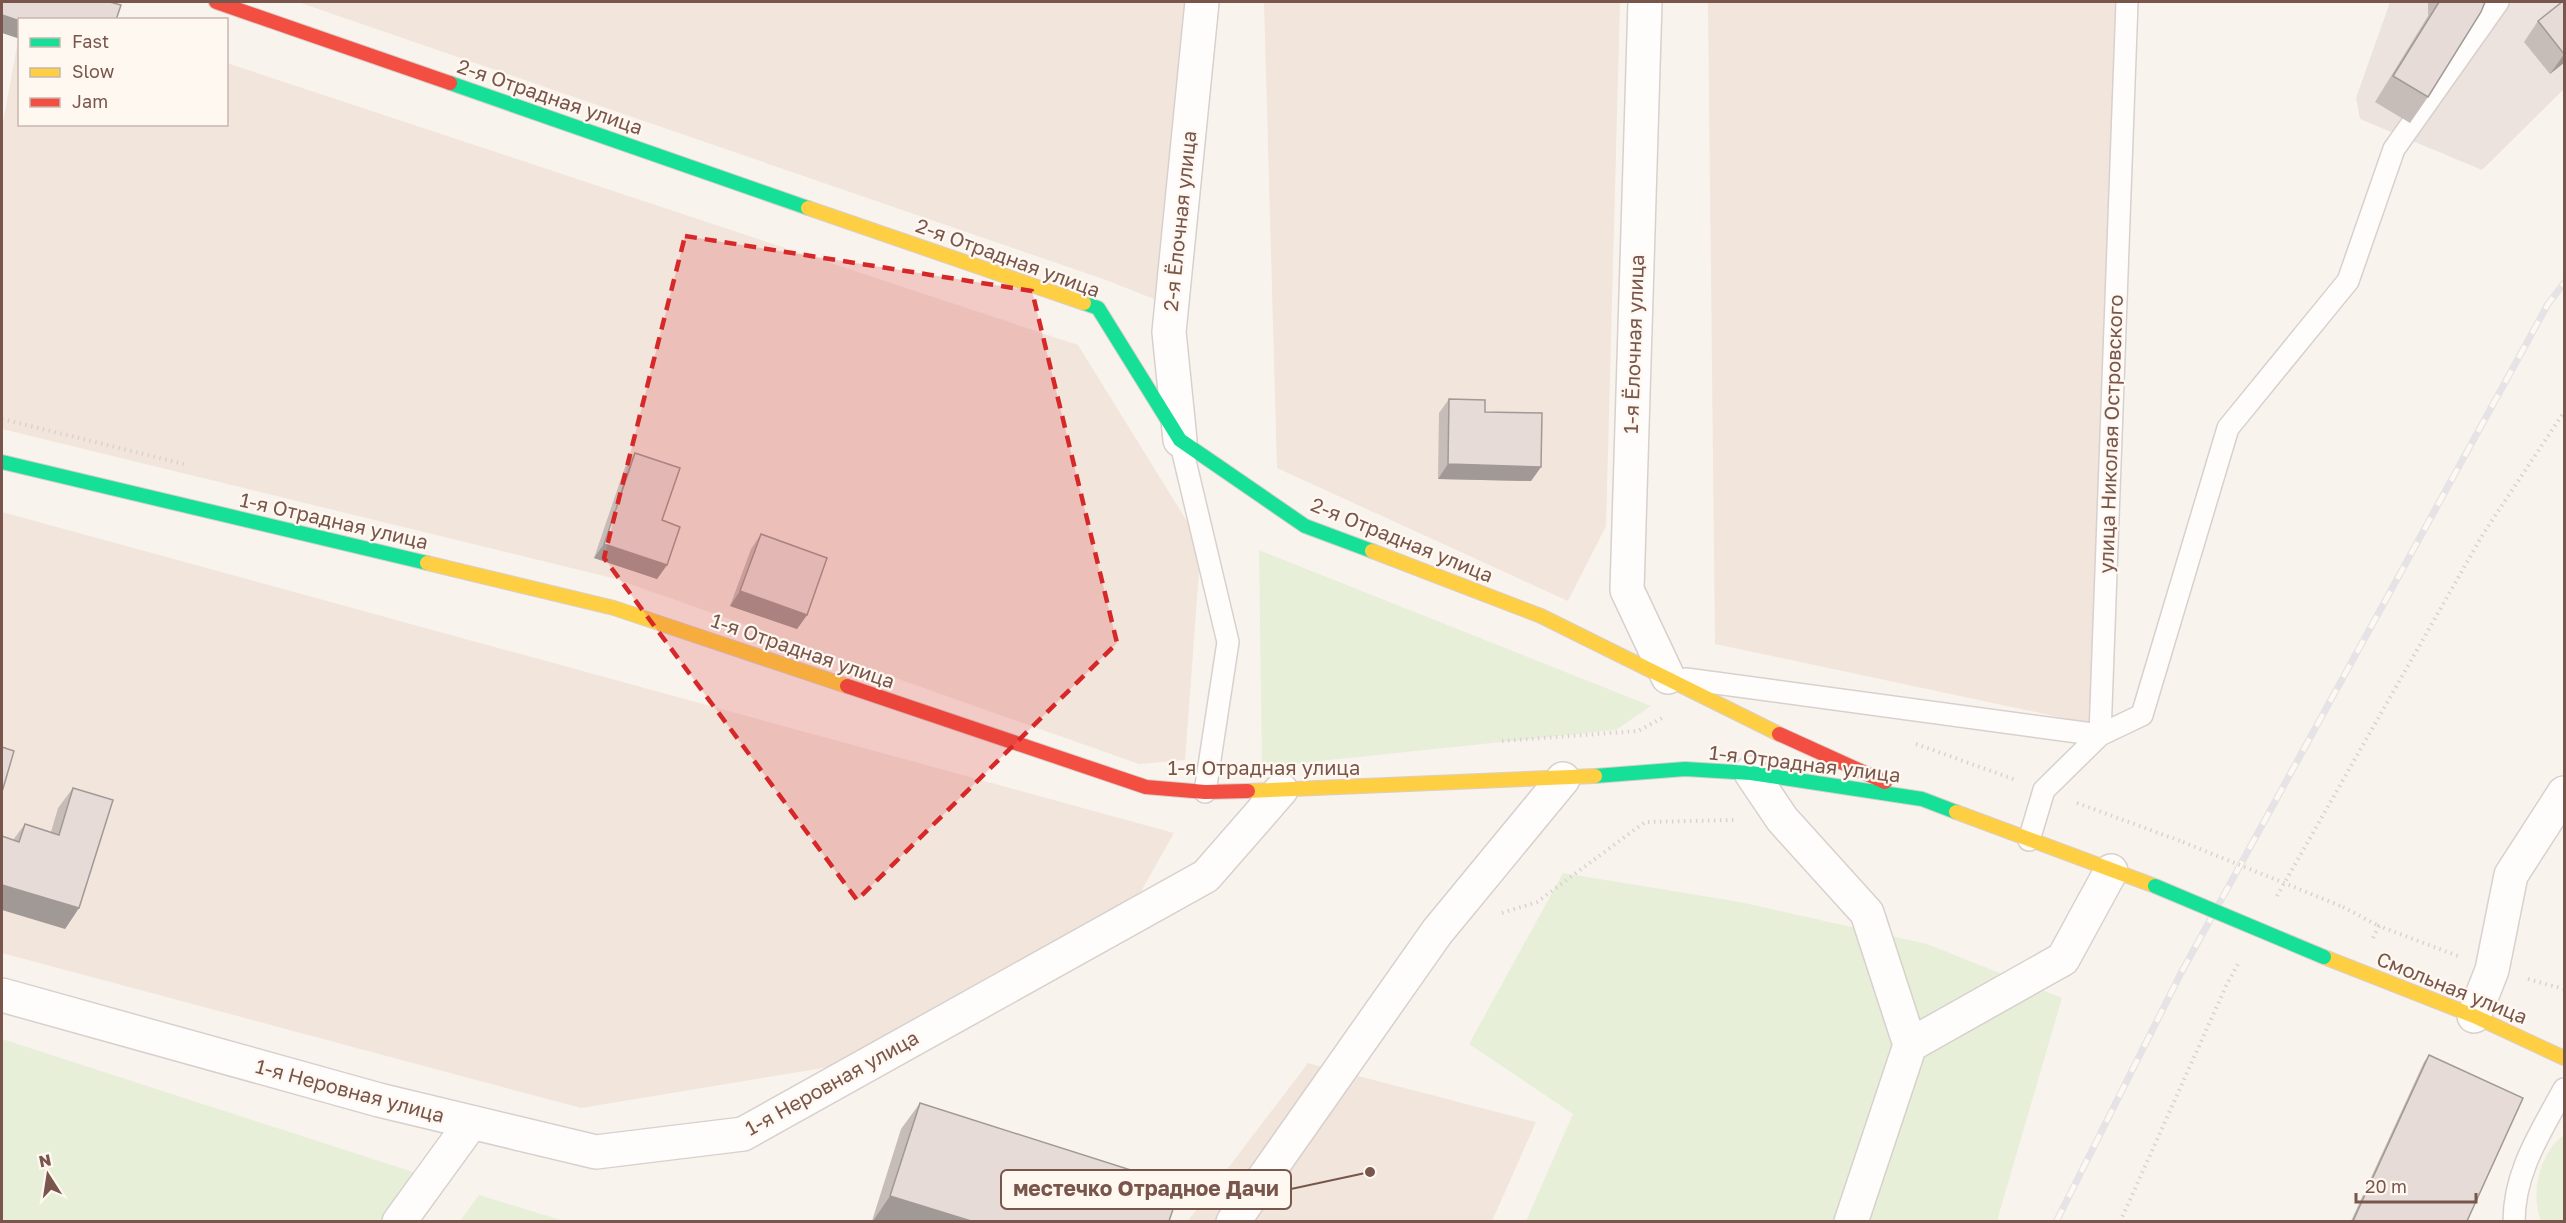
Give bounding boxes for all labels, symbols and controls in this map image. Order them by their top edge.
legend [18,18,228,126]
text: Fast [72,30,109,52]
street label: 2-я Отрадная улица [455,53,646,139]
text: Slow [72,60,115,82]
text: Jam [72,90,108,112]
street label: 2-я Ёлочная улица [1158,129,1200,312]
street label: 2-я Отрадная улица [913,213,1104,302]
street label: 1-я Ёлочная улица [1618,254,1648,434]
street label: улица Николая Островского [2093,294,2127,574]
street label: 1-я Отрадная улица [238,487,431,553]
street label: 2-я Отрадная улица [1308,492,1497,587]
street label: 1-я Отрадная улица [708,607,898,693]
street label: 1-я Отрадная улица [1708,739,1902,787]
street label: 1-я Отрадная улица [1168,755,1360,779]
street label: Смольная улица [2373,946,2531,1028]
street label: 1-я Неровная улица [741,1024,922,1140]
street label: 1-я Неровная улица [253,1053,447,1127]
north arrow [18,1145,78,1205]
text: N [37,1149,53,1171]
scale bar [2356,1166,2476,1204]
callout: местечко Отрадное Дачи [1001,1170,1291,1209]
text: местечко Отрадное Дачи [1013,1175,1279,1201]
text: 20 m [2365,1175,2407,1197]

